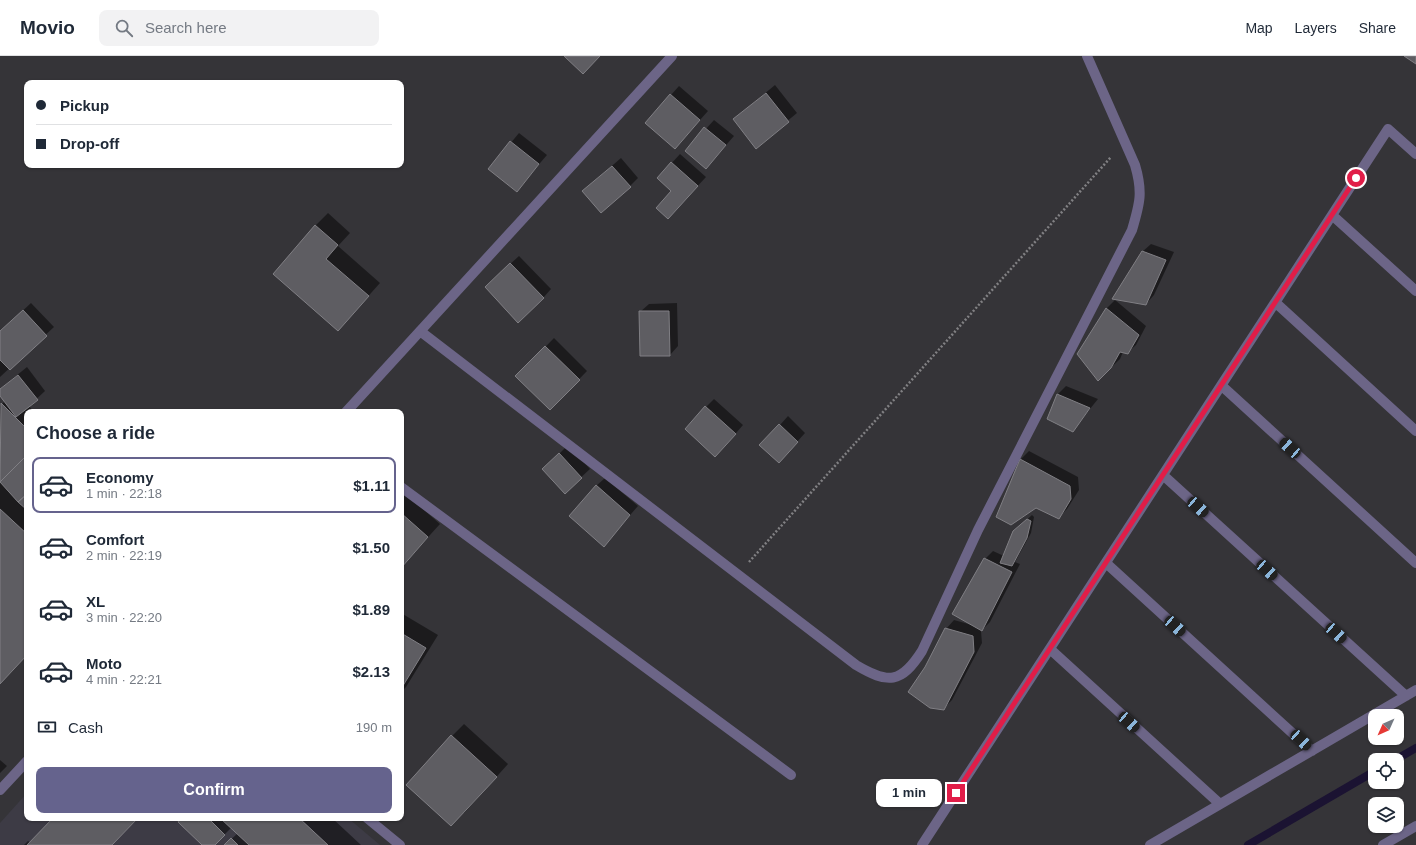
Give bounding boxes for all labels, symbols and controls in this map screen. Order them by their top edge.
search box [99,10,379,46]
text: Movio [20,17,75,38]
icon: search [113,17,135,39]
text: Search here [145,19,227,36]
text: Map [1245,20,1273,36]
text: Layers [1295,20,1337,36]
text: Share [1359,20,1396,36]
text: Pickup [60,97,109,114]
text: Drop-off [60,135,119,152]
route start [1347,169,1365,187]
text: Choose a ride [36,423,155,443]
car [1277,436,1303,460]
icon: car [38,467,74,503]
text: Economy [86,469,154,486]
text: $1.11 [353,477,390,494]
text: 1 min · 22:18 [86,486,162,501]
car [1185,495,1211,519]
icon: car [38,529,74,565]
text: Comfort [86,531,144,548]
text: $1.50 [352,539,390,556]
text: 2 min · 22:19 [86,548,162,563]
car [1254,558,1280,582]
icon: car [38,591,74,627]
text: XL [86,593,105,610]
text: $1.89 [352,601,390,618]
text: 3 min · 22:20 [86,610,162,625]
car [1162,614,1188,638]
car [1323,621,1349,645]
icon: car [38,653,74,689]
text: Moto [86,655,122,672]
text: $2.13 [352,663,390,680]
text: 4 min · 22:21 [86,672,162,687]
north arrow [1368,709,1404,745]
map controls [1368,709,1404,833]
car [1116,710,1142,734]
icon: cash [36,716,58,738]
text: Cash [68,719,103,736]
text: 190 m [356,720,392,735]
car [1288,727,1314,753]
button: locate [1368,753,1404,789]
button: Confirm [36,767,392,813]
callout: 1 min [876,779,942,807]
route end [947,784,965,802]
text: 1 min [892,785,926,800]
button: layers [1368,797,1404,833]

